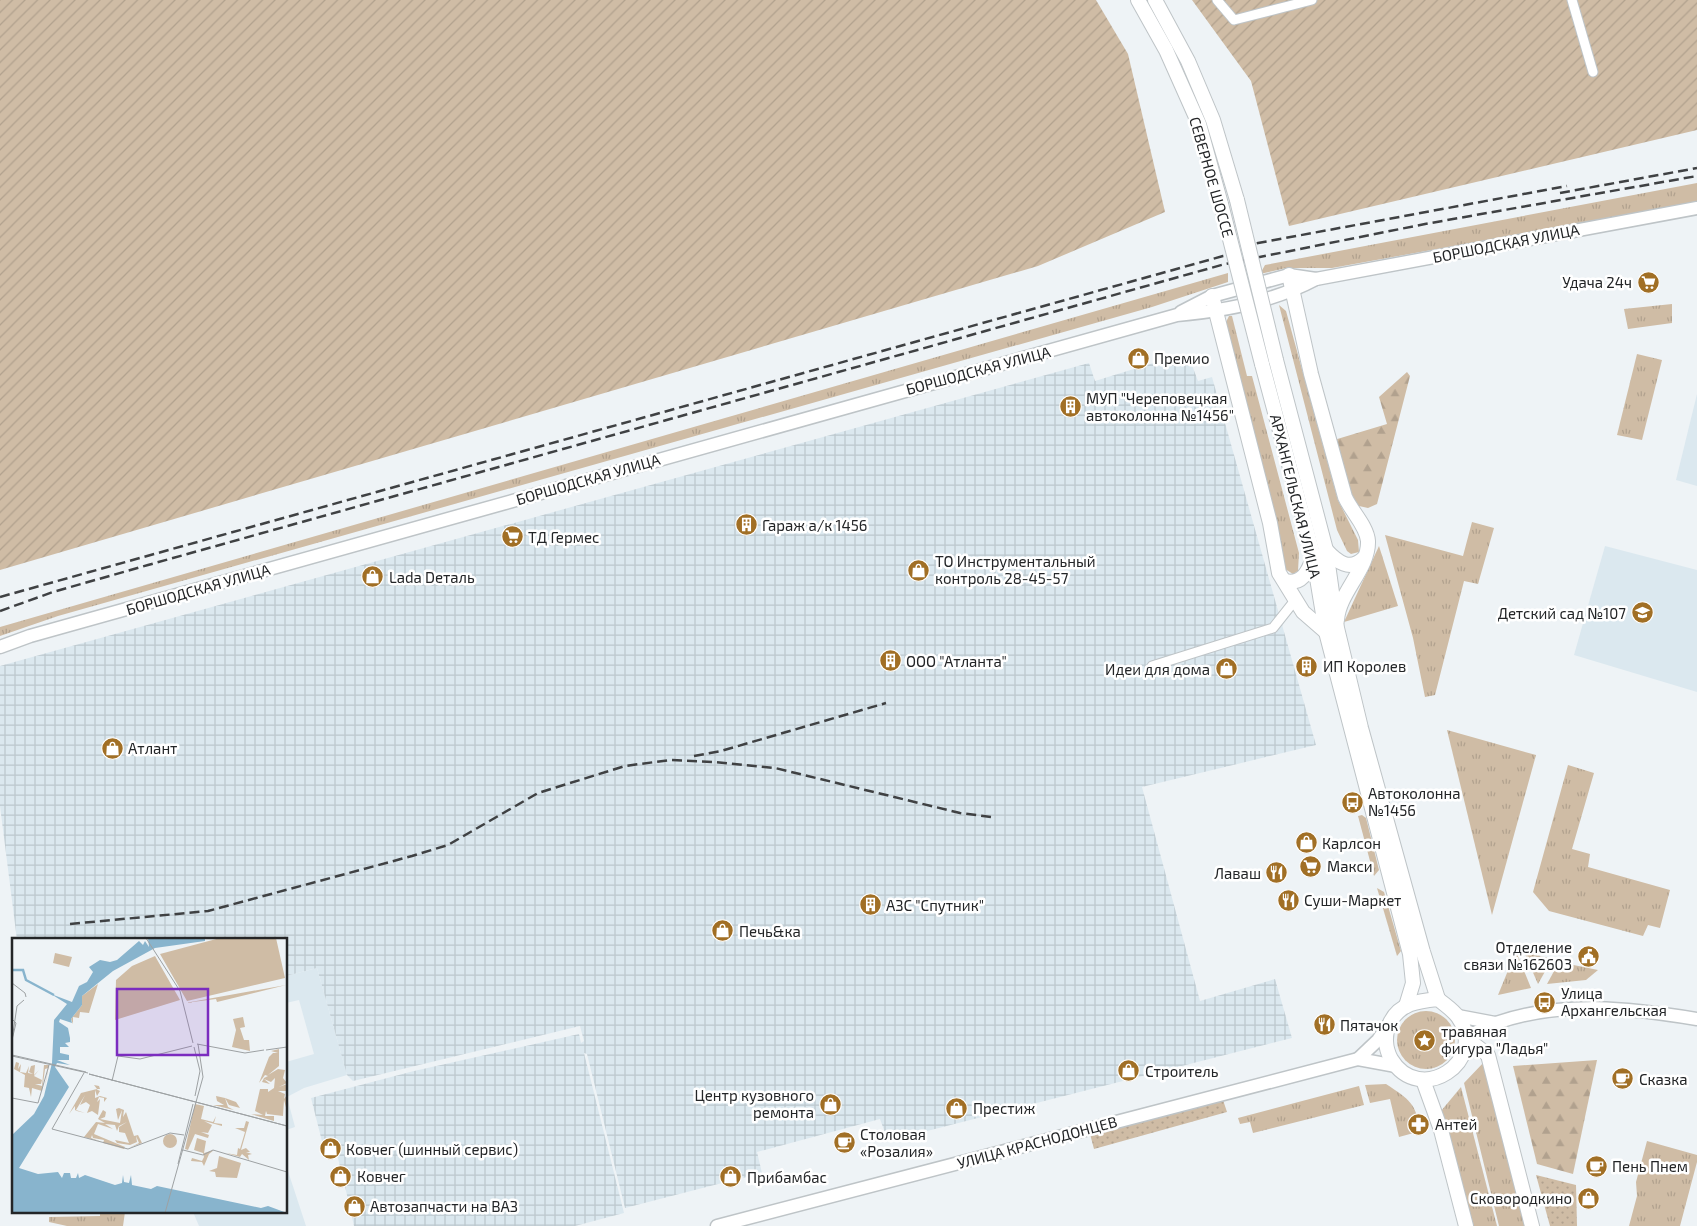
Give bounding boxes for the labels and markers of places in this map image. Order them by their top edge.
supermarket icon: Удача 24ч [1636,270,1660,294]
place label: Удача 24ч [1562,273,1632,291]
shop icon: Премио [1126,346,1150,370]
place label: Премио [1154,349,1209,367]
place label: МУП "Череповецкая автоколонна №1456" [1086,389,1234,424]
building icon: МУП "Череповецкая автоколонна №1456" [1058,395,1082,419]
building icon: Гараж а/к 1456 [734,513,758,537]
place label: Гараж а/к 1456 [762,516,867,534]
supermarket icon: ТД Гермес [500,525,524,549]
place label: ТД Гермес [528,528,599,546]
place label: ТО Инструментальный контроль 28-45-57 [935,552,1096,587]
shop icon: ТО Инструментальный контроль 28-45-57 [907,558,931,582]
shop icon: Lada Dеталь [361,565,385,589]
place label: Lada Dеталь [389,568,475,586]
school or university icon: Детский сад №107 [1630,601,1654,625]
place label: Детский сад №107 [1498,604,1626,622]
building icon: ООО "Атланта" [878,649,902,673]
place label: ООО "Атланта" [906,652,1007,670]
building icon: ИП Королев [1295,654,1319,678]
shop icon: Идеи для дома [1214,657,1238,681]
place label: ИП Королев [1323,657,1406,675]
place label: Идеи для дома [1105,660,1210,678]
shop icon: Атлант [100,736,124,760]
place label: Атлант [128,739,177,757]
place label: Автоколонна №1456 [1368,784,1461,819]
bus stop icon: Автоколонна №1456 [1340,790,1364,814]
shop icon: Карлсон [1294,831,1318,855]
place label: Карлсон [1322,834,1381,852]
supermarket icon: Макси [1299,854,1323,878]
place label: Макси [1327,857,1373,875]
restaurant icon: Лаваш [1265,861,1289,885]
place label: Лаваш [1214,864,1261,882]
restaurant icon: Суши-Маркет [1276,888,1300,912]
place label: Суши-Маркет [1304,891,1401,910]
building icon: АЗС "Спутник" [858,893,882,917]
place label: АЗС "Спутник" [886,896,984,915]
shop icon: Печь&ка [711,919,735,943]
place label: Печь&ка [739,922,801,940]
place label: Отделение связи №162603 [1464,938,1572,973]
public building icon: Отделение связи №162603 [1576,944,1600,968]
place label: Улица Архангельская [1561,984,1667,1019]
bus stop icon: Улица Архангельская [1533,990,1557,1014]
restaurant icon: Пятачок [1312,1013,1336,1037]
place label: Пятачок [1340,1016,1398,1034]
place label: травяная фигура "Ладья" [1441,1022,1548,1058]
place icon: травяная фигура "Ладья" [1413,1028,1437,1052]
shop icon: Строитель [1117,1059,1141,1083]
place label: Строитель [1145,1062,1219,1080]
cafe icon: Сказка [1611,1067,1635,1091]
place label: Сказка [1639,1070,1688,1088]
place label: Центр кузовного ремонта [694,1086,814,1121]
shop icon: Центр кузовного ремонта [818,1092,842,1116]
shop icon: Престиж [945,1096,969,1120]
place label: Престиж [973,1099,1035,1117]
pharmacy icon: Антей [1407,1112,1431,1136]
place label: Антей [1435,1115,1477,1133]
place label: Столовая «Розалия» [860,1125,933,1160]
cafe icon: Столовая «Розалия» [832,1131,856,1155]
shop icon: Ковчег (шинный сервис) [318,1137,342,1161]
place label: Ковчег (шинный сервис) [346,1140,518,1158]
cafe icon: Пень Пнем [1584,1154,1608,1178]
place label: Пень Пнем [1612,1157,1688,1175]
shop icon: Ковчег [329,1164,353,1188]
shop icon: Прибамбас [719,1165,743,1189]
place label: Ковчег [357,1167,406,1185]
place label: Прибамбас [747,1168,827,1186]
shop icon: Сковородкино [1576,1186,1600,1210]
place label: Сковородкино [1470,1189,1572,1207]
shop icon: Автозапчасти на ВАЗ [342,1194,366,1218]
place label: Автозапчасти на ВАЗ [370,1197,518,1215]

